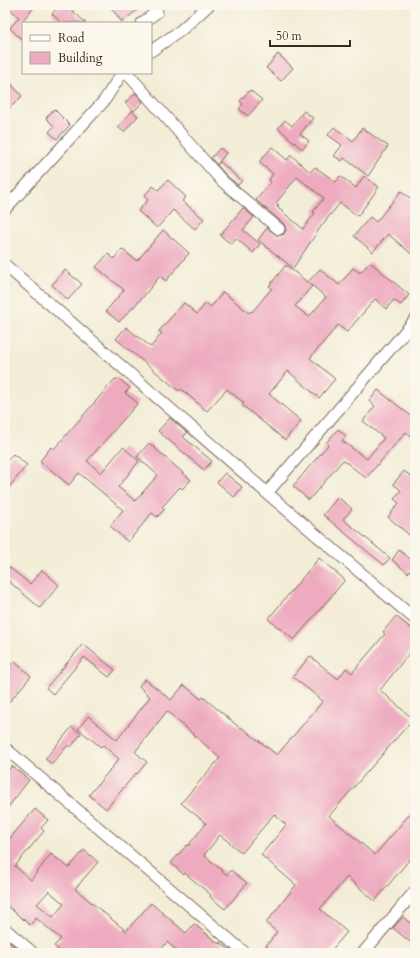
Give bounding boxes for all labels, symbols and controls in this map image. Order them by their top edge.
legend [22,22,152,74]
scale bar [270,22,350,48]
text: 50 m [276,28,303,44]
text: Road [58,30,85,46]
text: Building [58,50,103,66]

